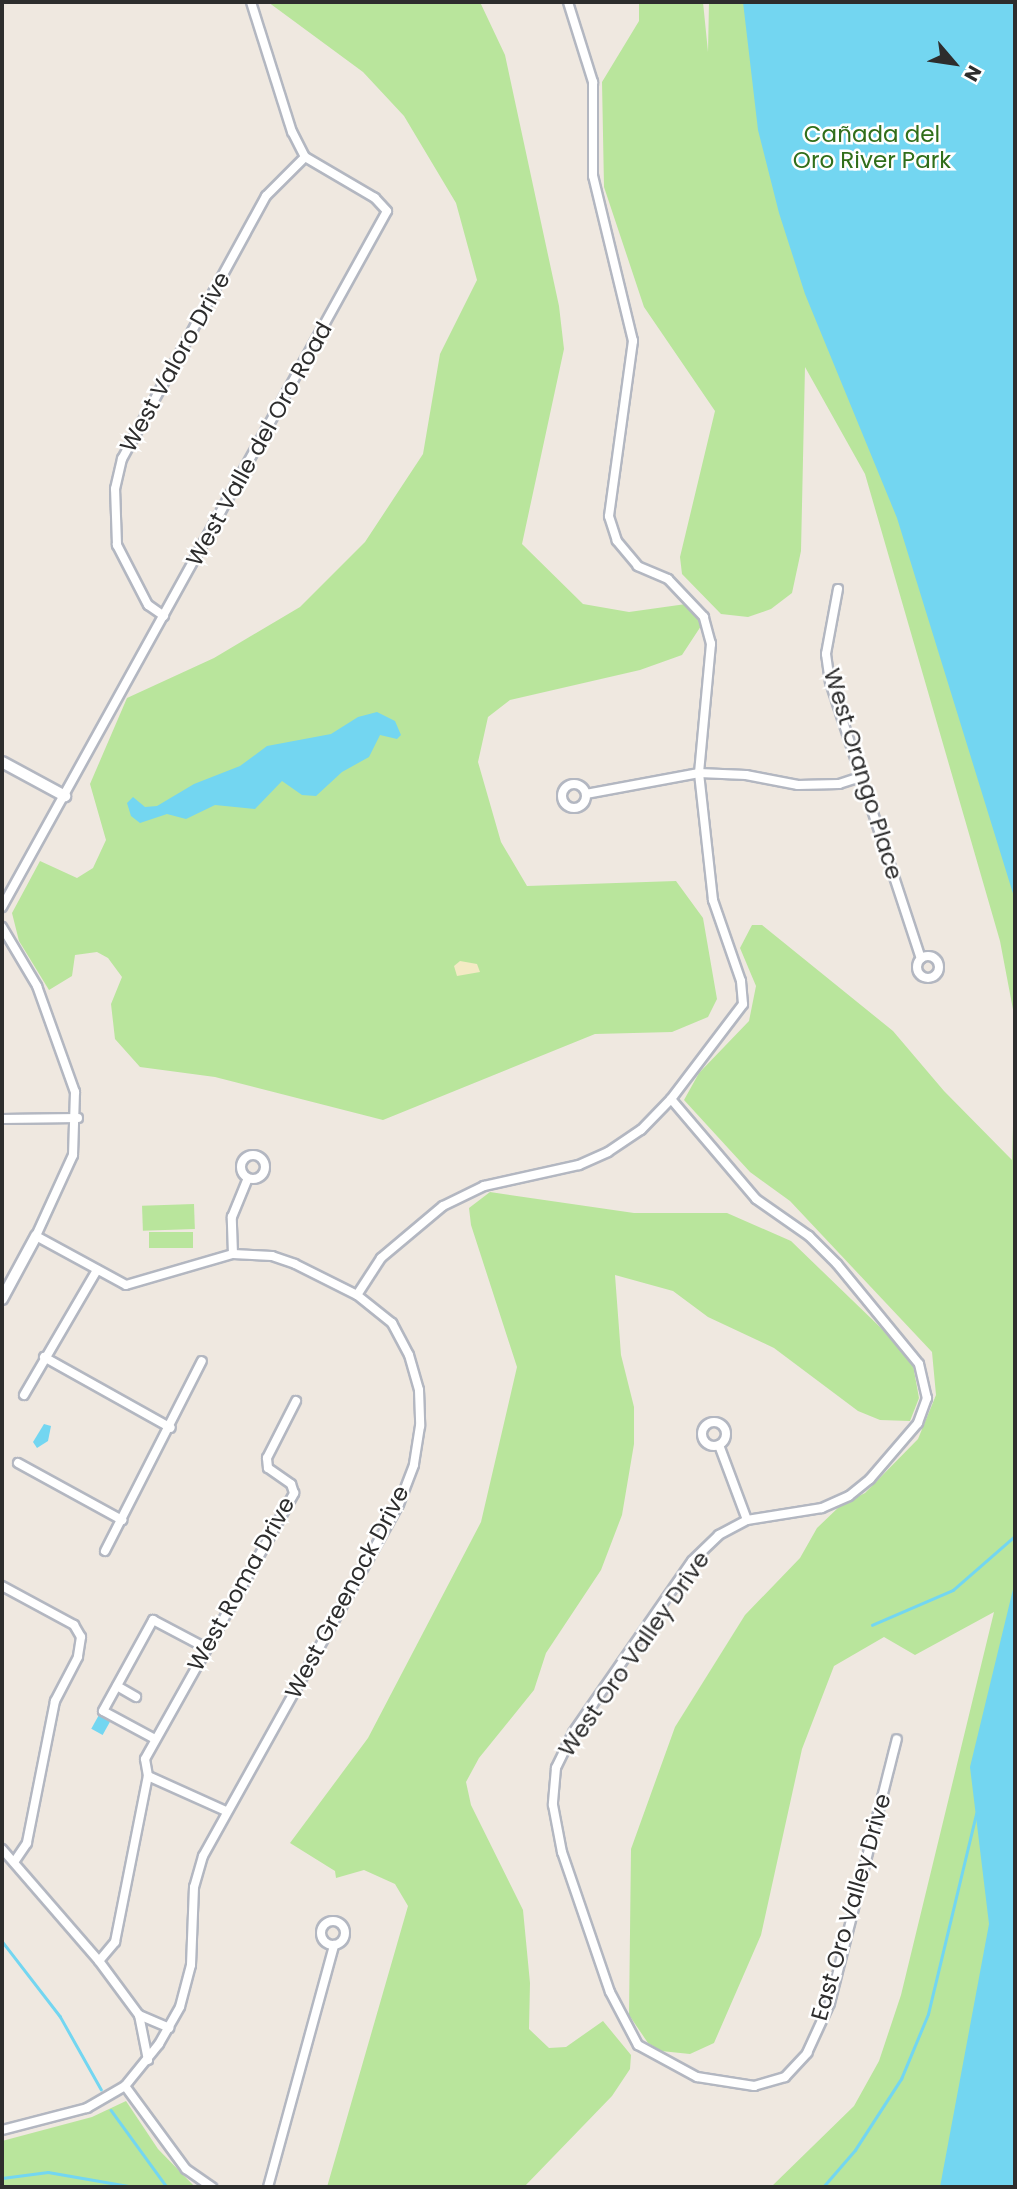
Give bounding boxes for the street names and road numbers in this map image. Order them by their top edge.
street label: West Valoro Drive [114,267,236,457]
street label: West Valle del Oro Road [180,317,338,571]
street label: West Orango Place [818,665,908,883]
street label: West Greenock Drive [279,1481,415,1703]
street label: West Roma Drive [182,1492,300,1676]
street label: West Oro Valley Drive [553,1546,715,1762]
street label: East Oro Valley Drive [805,1790,897,2024]

